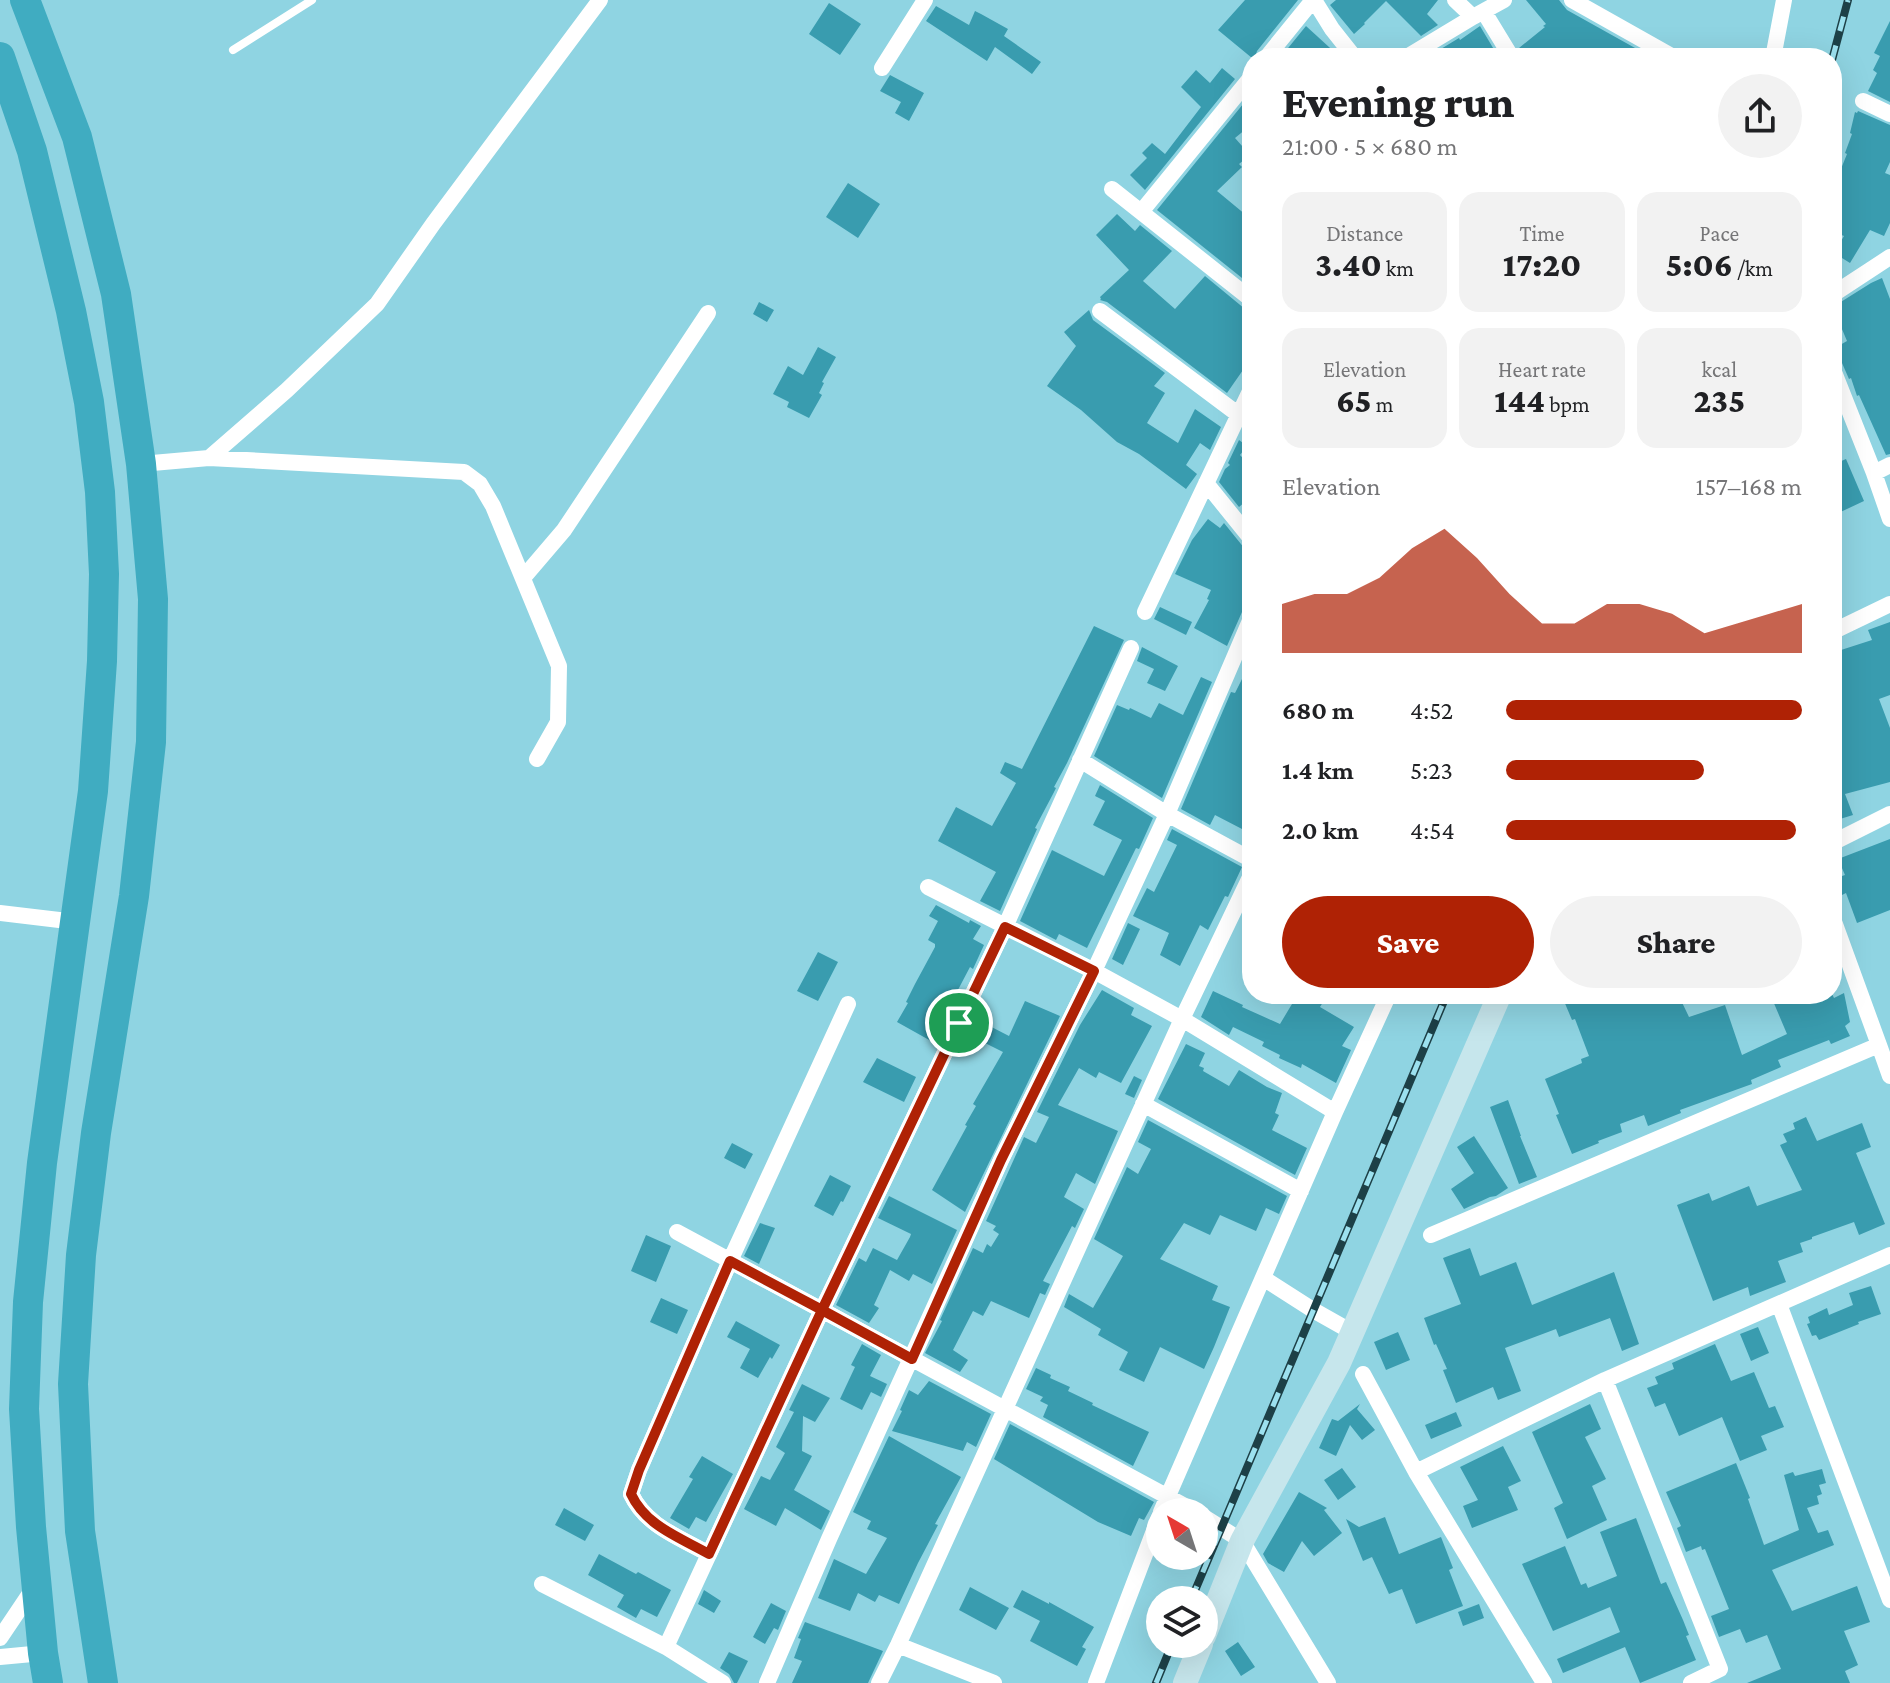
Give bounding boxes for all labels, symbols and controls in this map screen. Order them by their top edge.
button: share [1718,74,1802,158]
text: Evening run [1282,78,1514,126]
text: 21:00 · 5 × 680 m [1282,132,1458,161]
text: Distance [1326,221,1403,246]
text: Time [1519,221,1565,246]
text: Pace [1700,221,1739,246]
text: 3.40 [1315,246,1382,283]
text: 17:20 [1503,246,1581,283]
text: 5:06 [1666,246,1733,283]
text: km [1382,256,1414,281]
text: /km [1733,256,1773,281]
text: Elevation [1323,357,1406,382]
text: Heart rate [1498,357,1586,382]
text: kcal [1702,357,1737,382]
text: 65 [1336,382,1372,419]
text: 144 [1494,382,1545,419]
text: 235 [1694,382,1745,419]
text: m [1372,392,1393,417]
text: bpm [1545,392,1590,417]
text: Elevation [1282,472,1380,501]
text: 157–168 m [1696,472,1802,501]
text: 680 m [1282,696,1354,725]
text: 4:52 [1410,696,1453,725]
text: 1.4 km [1282,756,1354,785]
text: 5:23 [1410,756,1453,785]
text: 2.0 km [1282,816,1359,845]
text: 4:54 [1410,816,1455,845]
button: Save [1282,896,1534,988]
button: Share [1550,896,1802,988]
pin [925,989,993,1057]
icon: arrive [937,1001,981,1045]
north arrow [1146,1498,1218,1570]
map controls [1146,1498,1218,1658]
button: layers [1146,1586,1218,1658]

